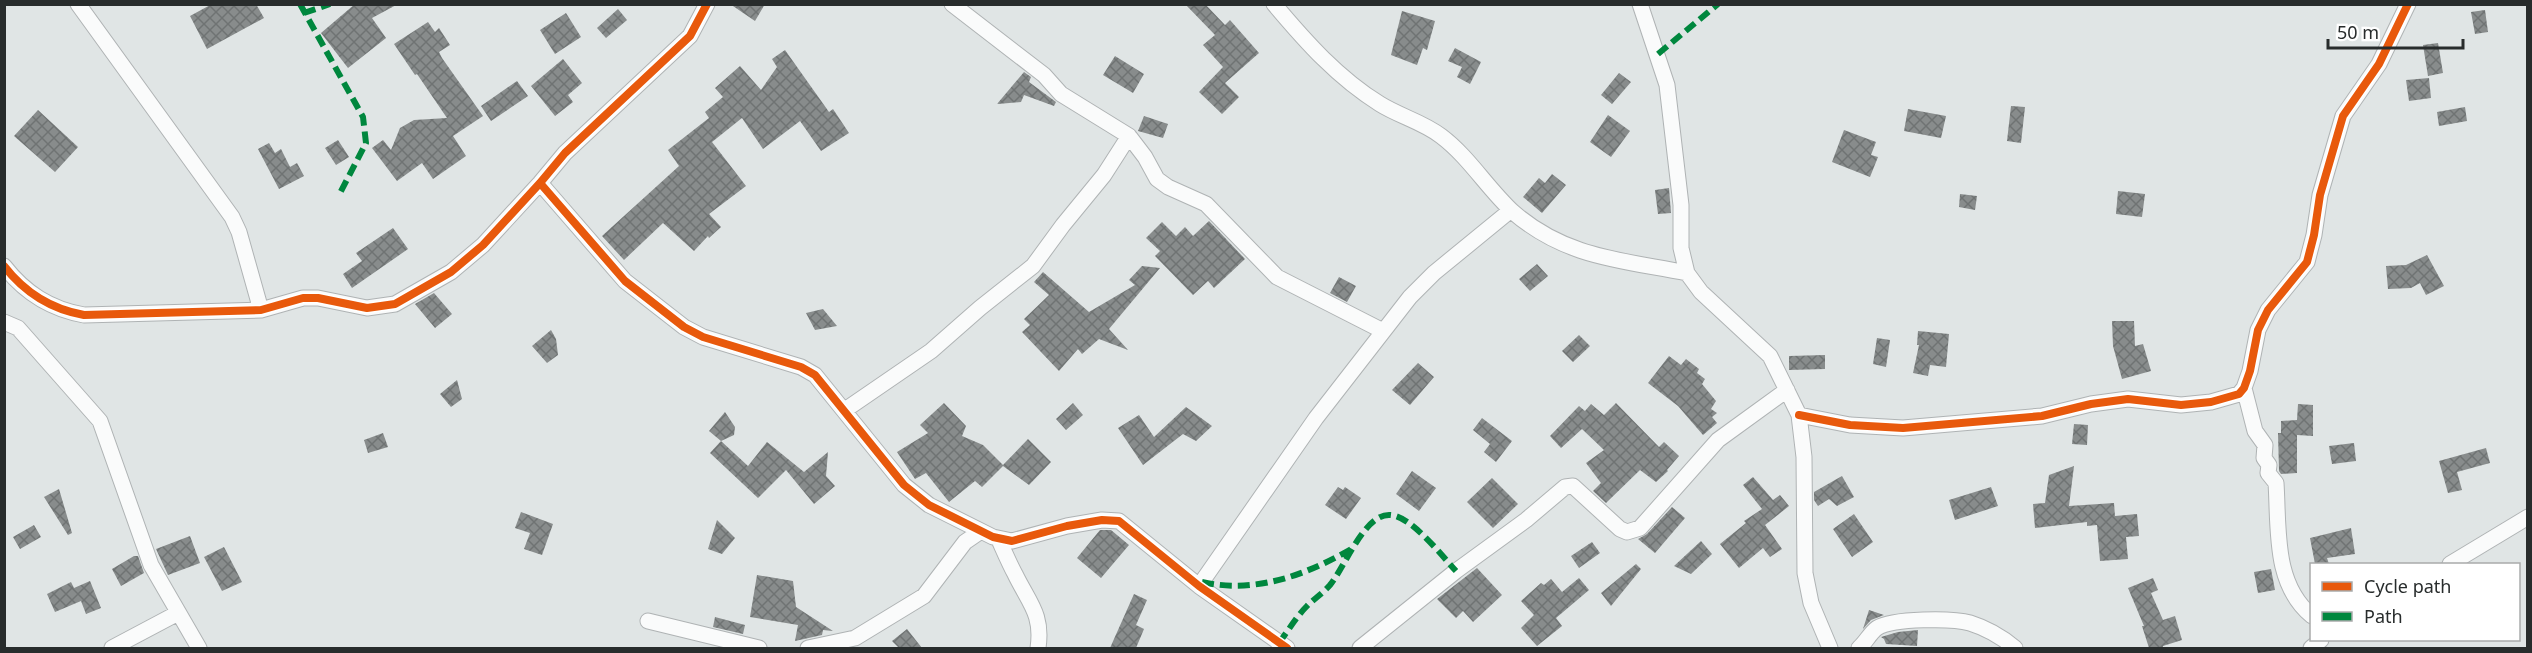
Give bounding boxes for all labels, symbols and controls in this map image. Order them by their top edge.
scale bar [2328,12,2463,50]
text: 50 m [2337,20,2379,44]
legend [2310,563,2520,641]
text: Cycle path [2364,574,2451,598]
text: Path [2364,604,2403,628]

